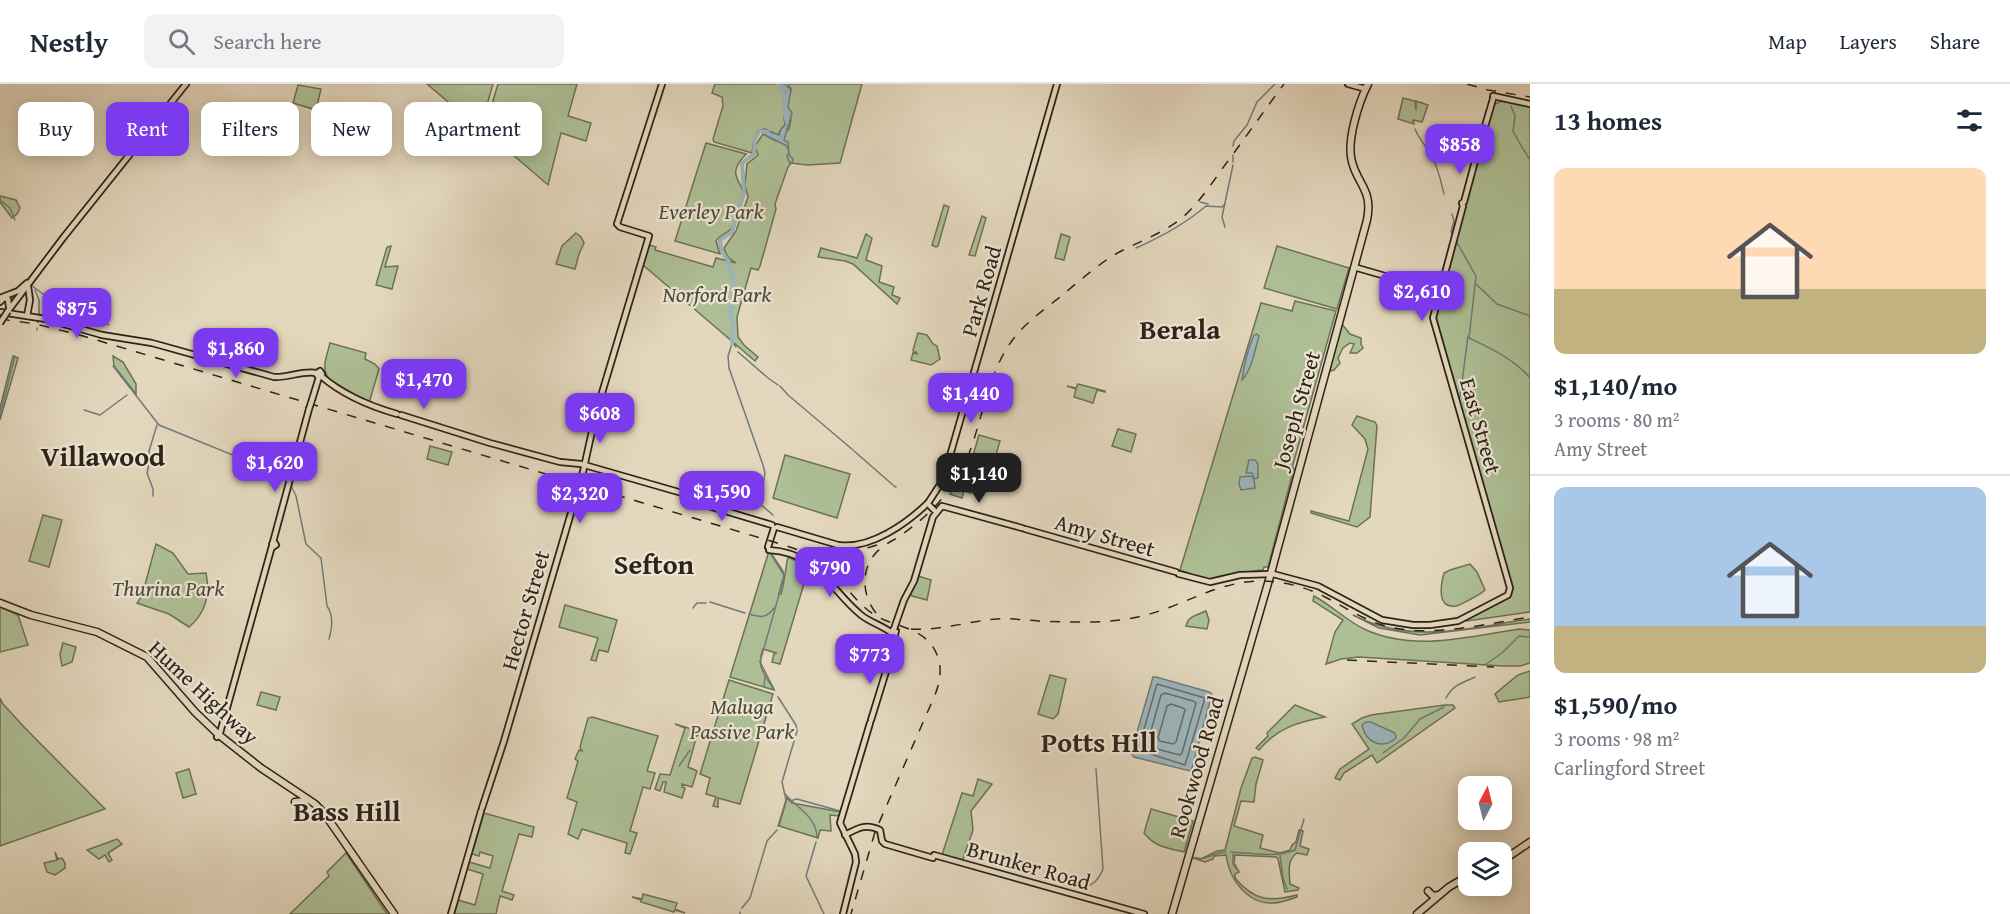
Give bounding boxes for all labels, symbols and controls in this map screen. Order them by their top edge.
search box [144,14,564,68]
text: Nestly [30,21,108,62]
icon: search [165,25,198,58]
text: Search here [213,25,322,57]
text: Map [1768,26,1807,57]
text: Layers [1840,26,1897,57]
text: Share [1930,26,1980,57]
text: 13 homes [1554,101,1662,140]
chip: Buy [18,102,94,156]
chip: Rent [106,102,189,156]
chip: Filters [201,102,299,156]
chip: New [311,102,392,156]
chip: Apartment [404,102,542,156]
icon: filters [1953,104,1986,137]
pin: $858 [1424,124,1496,175]
text: $858 [1439,129,1481,158]
park label: Everley Park [657,195,765,227]
icon: home [1716,207,1824,315]
street label: Park Road [953,241,1009,340]
pin: $2,610 [1373,271,1471,322]
text: $2,610 [1393,276,1451,305]
park label: Norford Park [662,278,772,310]
pin: $875 [41,288,113,339]
text: $875 [56,293,98,322]
district label: Berala [1139,308,1221,349]
pin: $1,860 [187,328,285,379]
text: $1,860 [207,333,265,362]
street label: Joseph Street [1263,347,1328,476]
pin: $1,470 [375,359,473,410]
text: $1,470 [395,364,453,393]
text: $1,140/mo [1554,366,1677,405]
pin: $1,440 [922,373,1020,424]
street label: East Street [1452,374,1510,478]
text: $1,440 [942,378,1000,407]
pin: $608 [564,393,636,444]
text: $608 [579,398,621,427]
text: 3 rooms · 80 m² [1554,405,1680,434]
text: Amy Street [1554,434,1647,463]
district label: Villawood [41,435,166,476]
pin: $1,620 [226,442,324,493]
text: $1,620 [246,447,304,476]
pin: $1,140 [930,453,1028,504]
text: $1,140 [950,458,1008,487]
pin: $1,590 [673,471,771,522]
pin: $2,320 [531,473,629,524]
text: $1,590 [693,476,751,505]
text: $2,320 [551,478,609,507]
street label: Amy Street [1051,505,1159,565]
icon: home [1716,526,1824,634]
district label: Sefton [614,543,695,584]
street label: Hector Street [493,546,557,674]
pin: $790 [794,547,866,598]
text: $790 [809,552,851,581]
park label: Thurina Park [112,572,225,604]
street label: Hume Highway [142,632,266,752]
pin: $773 [834,634,906,685]
text: $773 [849,639,891,668]
text: $1,590/mo [1554,685,1677,724]
park label: Maluga Passive Park [689,690,795,747]
street label: Rookwood Road [1160,692,1232,842]
district label: Potts Hill [1041,721,1157,762]
text: 3 rooms · 98 m² [1554,724,1680,753]
text: Carlingford Street [1554,753,1705,782]
north arrow [1458,776,1512,830]
map controls [1458,776,1512,896]
district label: Bass Hill [293,790,401,831]
street label: Brunker Road [964,832,1095,898]
button: layers [1458,842,1512,896]

